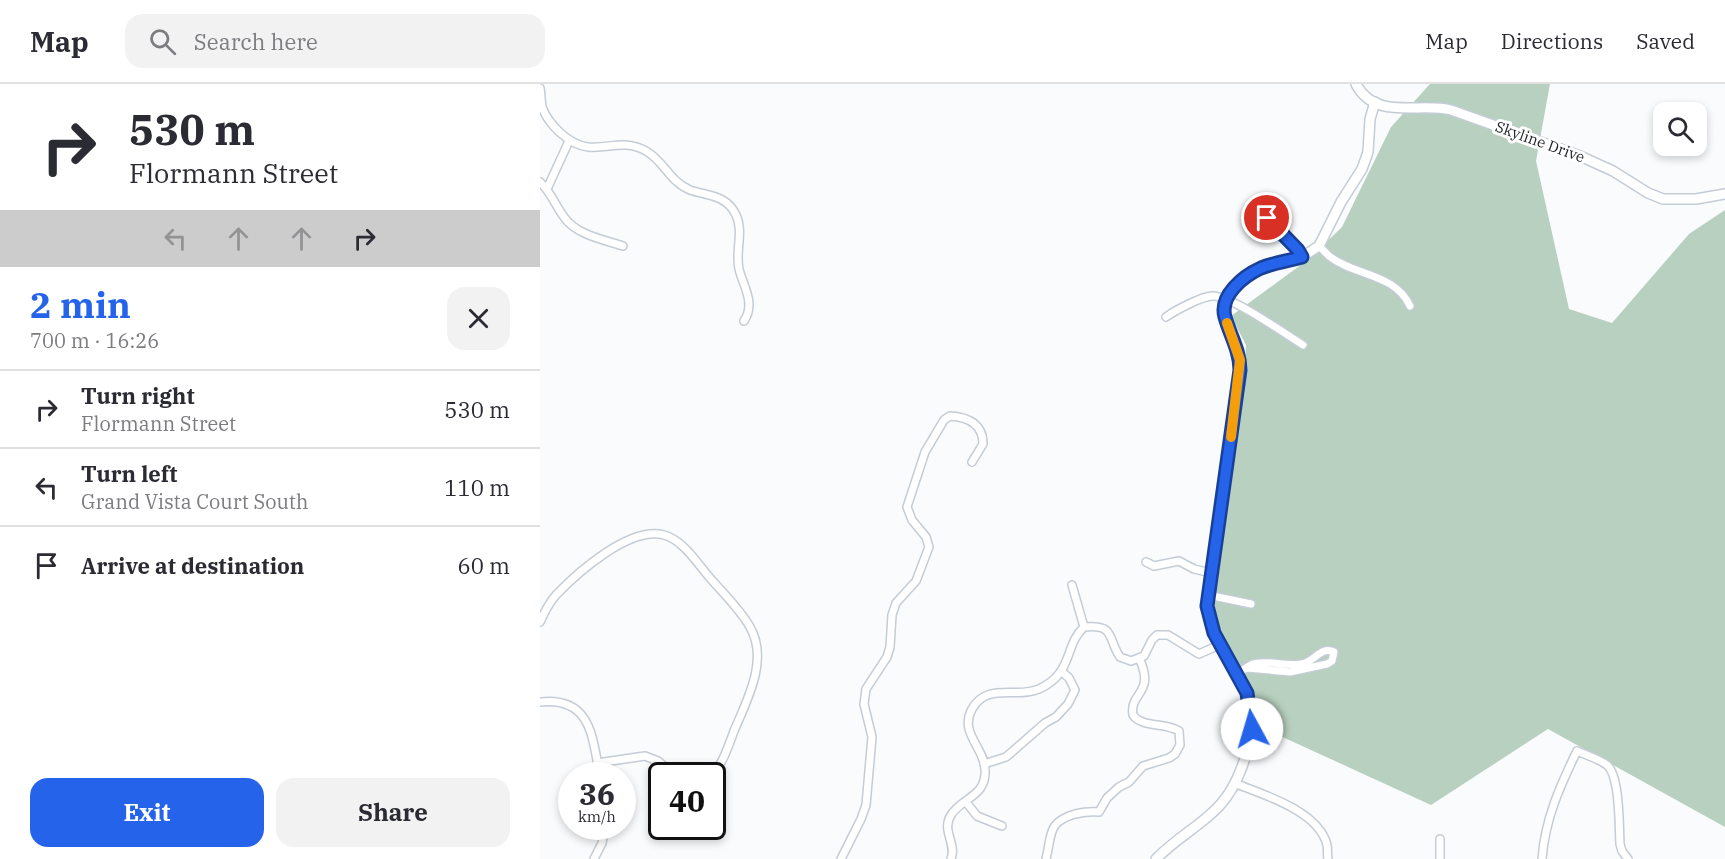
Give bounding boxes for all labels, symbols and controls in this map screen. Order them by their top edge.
search box [125,14,545,68]
text: Map [30,23,89,60]
icon: search [146,25,179,58]
text: Search here [194,27,318,56]
text: Map [1425,27,1468,55]
text: Directions [1501,27,1603,55]
text: Saved [1636,27,1695,55]
text: 530 m [129,102,255,157]
map controls [1653,102,1707,156]
button: search [1653,102,1707,156]
icon: right [30,108,108,186]
street label: Skyline Drive [1493,117,1587,166]
text: Flormann Street [129,155,338,190]
pin [1241,192,1292,243]
icon: arrive [1250,201,1283,234]
icon: left [159,222,192,255]
icon: ahead [222,222,255,255]
icon: ahead [285,222,318,255]
icon: right [348,222,381,255]
text: 2 min [30,281,131,328]
button: close [447,287,510,350]
text: 700 m · 16:26 [30,327,159,354]
text: Turn right [81,381,195,410]
icon: right [30,393,63,426]
text: 530 m [444,395,510,424]
text: Flormann Street [81,410,236,437]
text: Turn left [81,459,177,488]
icon: left [30,471,63,504]
text: 110 m [444,473,510,502]
text: Grand Vista Court South [81,488,308,515]
icon: arrive [30,549,63,582]
text: Arrive at destination [81,551,304,580]
text: 60 m [458,551,510,580]
position arrow [1220,697,1284,761]
speed limit sign: 40 [648,762,726,840]
text: 36 [579,774,615,813]
button: Exit [30,778,264,847]
button: Share [276,778,510,847]
text: km/h [578,807,616,826]

